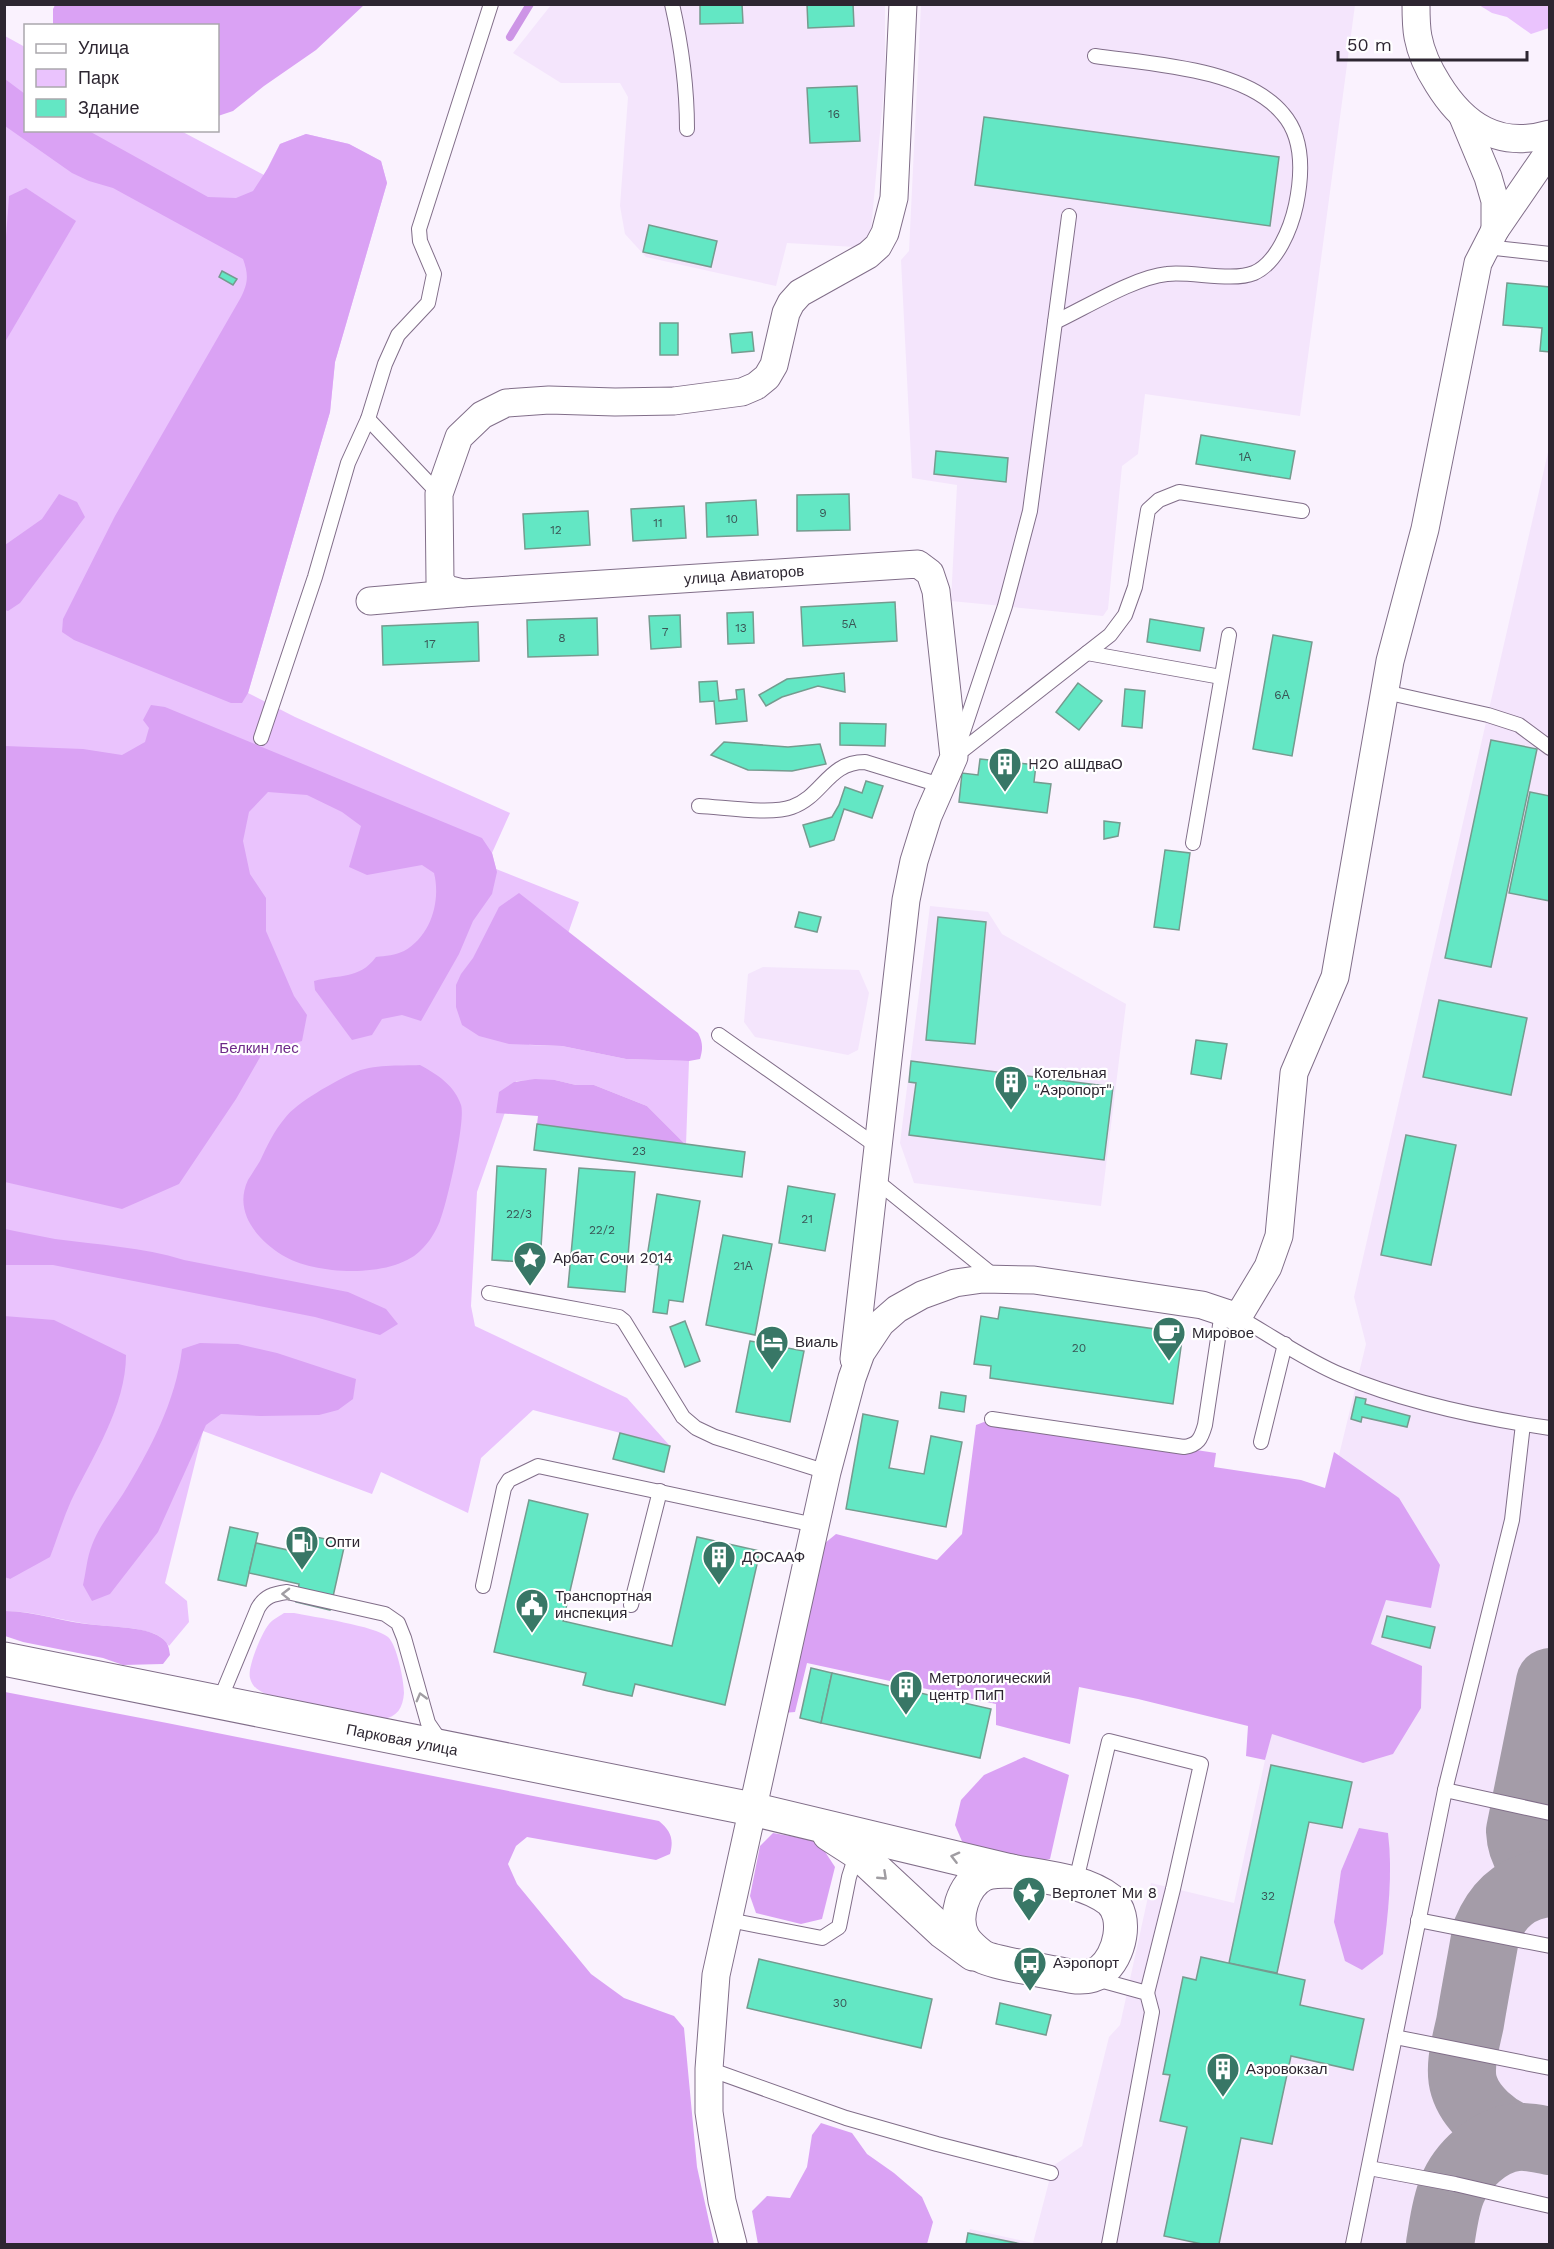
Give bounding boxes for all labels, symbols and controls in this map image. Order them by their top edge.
legend [24,24,219,132]
scale bar [1338,24,1527,62]
text: 50 m [1347,34,1392,55]
text: Улица [78,37,130,58]
text: Парк [78,67,119,88]
text: Здание [78,97,139,118]
house number: 16 [828,107,840,121]
house number: 1А [1239,450,1251,464]
house number: 9 [819,506,827,520]
house number: 10 [726,512,738,526]
house number: 11 [653,516,663,530]
house number: 12 [550,523,562,537]
street label: улица Авиаторов [683,562,805,588]
house number: 5А [842,617,857,631]
house number: 13 [735,621,747,635]
house number: 7 [662,625,669,639]
house number: 8 [558,631,566,645]
house number: 17 [424,637,436,651]
house number: 6А [1274,688,1290,702]
building icon: H2O аШдваО [987,746,1023,793]
place label: H2O аШдваО [1028,755,1123,773]
park label: Белкин лес [219,1039,299,1057]
building icon: Котельная "Аэропорт" [993,1064,1029,1111]
place label: Котельная "Аэропорт" [1034,1064,1112,1099]
house number: 23 [632,1144,646,1158]
house number: 22/3 [506,1207,532,1221]
house number: 21 [801,1212,813,1226]
house number: 22/2 [589,1223,615,1237]
place icon: Арбат Сочи 2014 [512,1240,548,1287]
place label: Арбат Сочи 2014 [553,1249,673,1267]
house number: 21А [733,1259,753,1273]
cafe icon: Мировое [1151,1315,1187,1362]
hotel icon: Виаль [754,1324,790,1371]
place label: Мировое [1192,1324,1254,1342]
place label: Виаль [795,1333,838,1351]
house number: 20 [1072,1341,1086,1355]
fuel station icon: Опти [284,1524,320,1571]
place label: Опти [325,1533,360,1551]
building icon: ДОСААФ [701,1539,737,1586]
place label: ДОСААФ [742,1548,805,1566]
public building icon: Транспортная инспекция [514,1587,550,1634]
place label: Транспортная инспекция [555,1587,652,1622]
one-way arrow [281,1588,290,1600]
building icon: Метрологический центр ПиП [888,1669,924,1716]
place label: Метрологический центр ПиП [929,1669,1051,1704]
one-way arrow [415,1692,428,1702]
street label: Парковая улица [345,1720,460,1760]
one-way arrow [950,1852,960,1865]
one-way arrow [876,1869,886,1880]
place icon: Вертолет Ми 8 [1011,1875,1047,1922]
place label: Вертолет Ми 8 [1052,1884,1157,1902]
house number: 32 [1261,1889,1275,1903]
bus stop icon: Аэропорт [1012,1945,1048,1992]
place label: Аэропорт [1053,1954,1119,1972]
house number: 30 [833,1996,847,2010]
building icon: Аэровокзал [1205,2051,1241,2098]
place label: Аэровокзал [1246,2060,1328,2078]

